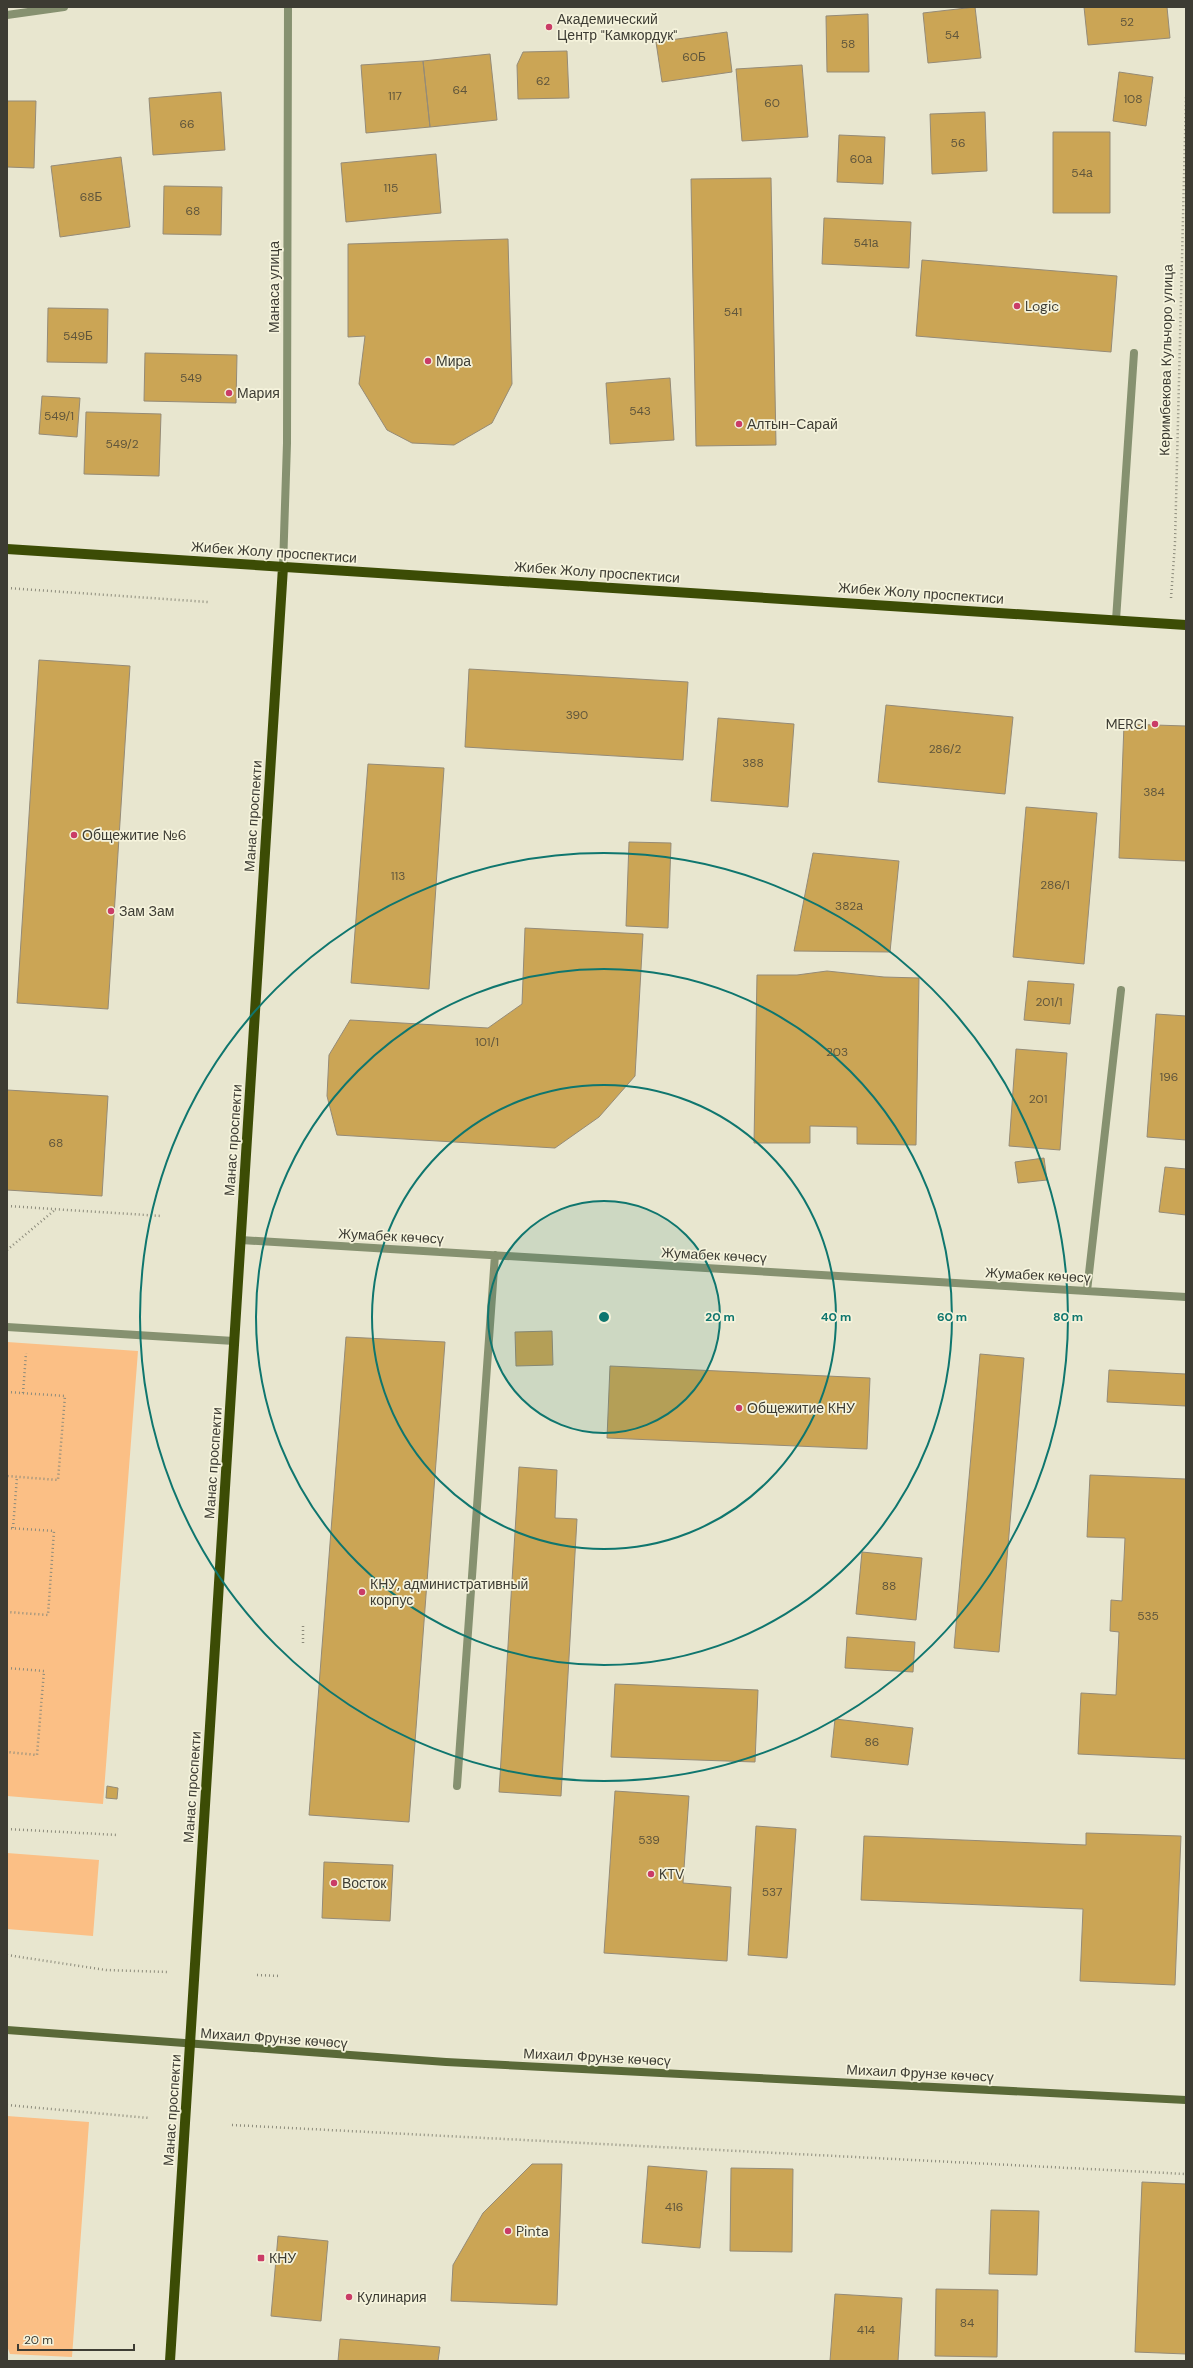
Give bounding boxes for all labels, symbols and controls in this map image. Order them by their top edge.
place label: Академический Центр "Камкордук" [557,10,677,44]
house number: 52 [1120,14,1134,30]
marker: Академический Центр "Камкордук" [544,22,554,32]
house number: 54 [945,27,959,43]
house number: 58 [841,36,855,52]
house number: 60Б [682,49,706,65]
house number: 62 [536,73,550,89]
house number: 64 [453,82,467,98]
house number: 117 [388,88,402,104]
house number: 108 [1123,91,1143,107]
house number: 60 [764,95,780,111]
house number: 66 [179,116,195,132]
house number: 56 [951,135,965,151]
house number: 60а [850,151,873,167]
house number: 54а [1071,165,1093,181]
house number: 115 [384,180,398,196]
house number: 68Б [80,189,102,205]
house number: 68 [186,203,200,219]
house number: 541а [853,235,879,251]
street label: Манаса улица [265,241,283,333]
street label: Керимбекова Кульчоро улица [1155,264,1177,456]
place label: Logic [1025,297,1059,315]
marker: Logic [1012,301,1022,311]
house number: 541 [724,304,742,320]
house number: 549Б [63,328,93,344]
place label: Мира [436,352,471,370]
marker: Мира [423,356,433,366]
house number: 549 [180,370,202,386]
place label: Мария [237,384,280,402]
marker: Мария [224,388,234,398]
house number: 543 [629,403,651,419]
house number: 549/1 [44,408,74,424]
place label: Алтын-Сарай [747,415,838,433]
marker: Алтын-Сарай [734,419,744,429]
house number: 549/2 [105,436,139,452]
street label: Жибек Жолу проспектиси [190,537,358,567]
street label: Жибек Жолу проспектиси [513,557,681,587]
street label: Жибек Жолу проспектиси [837,578,1005,608]
house number: 390 [566,707,588,723]
place label: MERCI [1106,715,1147,733]
marker: MERCI [1150,719,1160,729]
house number: 286/2 [929,741,961,757]
house number: 388 [742,755,764,771]
street label: Манас проспекти [240,760,266,872]
house number: 384 [1143,784,1165,800]
place label: Общежитие №6 [82,826,187,844]
marker: Общежитие №6 [69,830,79,840]
house number: 113 [391,868,405,884]
house number: 286/1 [1040,877,1070,893]
house number: 382а [835,898,863,914]
place label: Зам Зам [119,902,174,920]
marker: Зам Зам [106,906,116,916]
house number: 201/1 [1035,994,1063,1010]
house number: 101/1 [475,1034,499,1050]
house number: 203 [826,1044,848,1060]
house number: 196 [1160,1069,1178,1085]
street label: Манас проспекти [220,1084,246,1196]
house number: 201 [1029,1091,1047,1107]
house number: 68 [49,1135,63,1151]
street label: Жумабек көчөсү [338,1224,444,1248]
street label: Жумабек көчөсү [661,1243,767,1267]
street label: Жумабек көчөсү [985,1263,1091,1287]
text: 20 m [705,1309,735,1325]
text: 40 m [821,1309,851,1325]
text: 60 m [937,1309,967,1325]
text: 80 m [1053,1309,1083,1325]
centre of rings [597,1310,611,1324]
place label: Общежитие КНУ [747,1399,855,1417]
marker: Общежитие КНУ [734,1403,744,1413]
street label: Манас проспекти [200,1407,226,1519]
place label: КНУ, административный корпус [370,1575,528,1609]
house number: 88 [882,1578,896,1594]
marker: КНУ, административный корпус [357,1587,367,1597]
house number: 535 [1137,1608,1159,1624]
street label: Манас проспекти [179,1731,205,1843]
house number: 86 [865,1734,879,1750]
house number: 539 [638,1832,660,1848]
place label: KTV [659,1865,685,1883]
marker: KTV [646,1869,656,1879]
place label: Восток [342,1874,387,1892]
marker: Восток [329,1878,339,1888]
house number: 537 [762,1884,782,1900]
street label: Михаил Фрунзе көчөсү [200,2024,348,2052]
street label: Михаил Фрунзе көчөсү [523,2044,671,2070]
street label: Манас проспекти [159,2054,185,2166]
street label: Михаил Фрунзе көчөсү [846,2060,994,2086]
house number: 416 [665,2199,683,2215]
place label: Pinta [516,2222,549,2240]
marker: Pinta [503,2226,513,2236]
place label: КНУ [269,2249,296,2267]
marker: КНУ [256,2253,266,2263]
place label: Кулинария [357,2288,427,2306]
marker: Кулинария [344,2292,354,2302]
house number: 84 [960,2315,974,2331]
house number: 414 [857,2322,875,2338]
scale bar [18,2326,134,2352]
text: 20 m [24,2332,53,2348]

